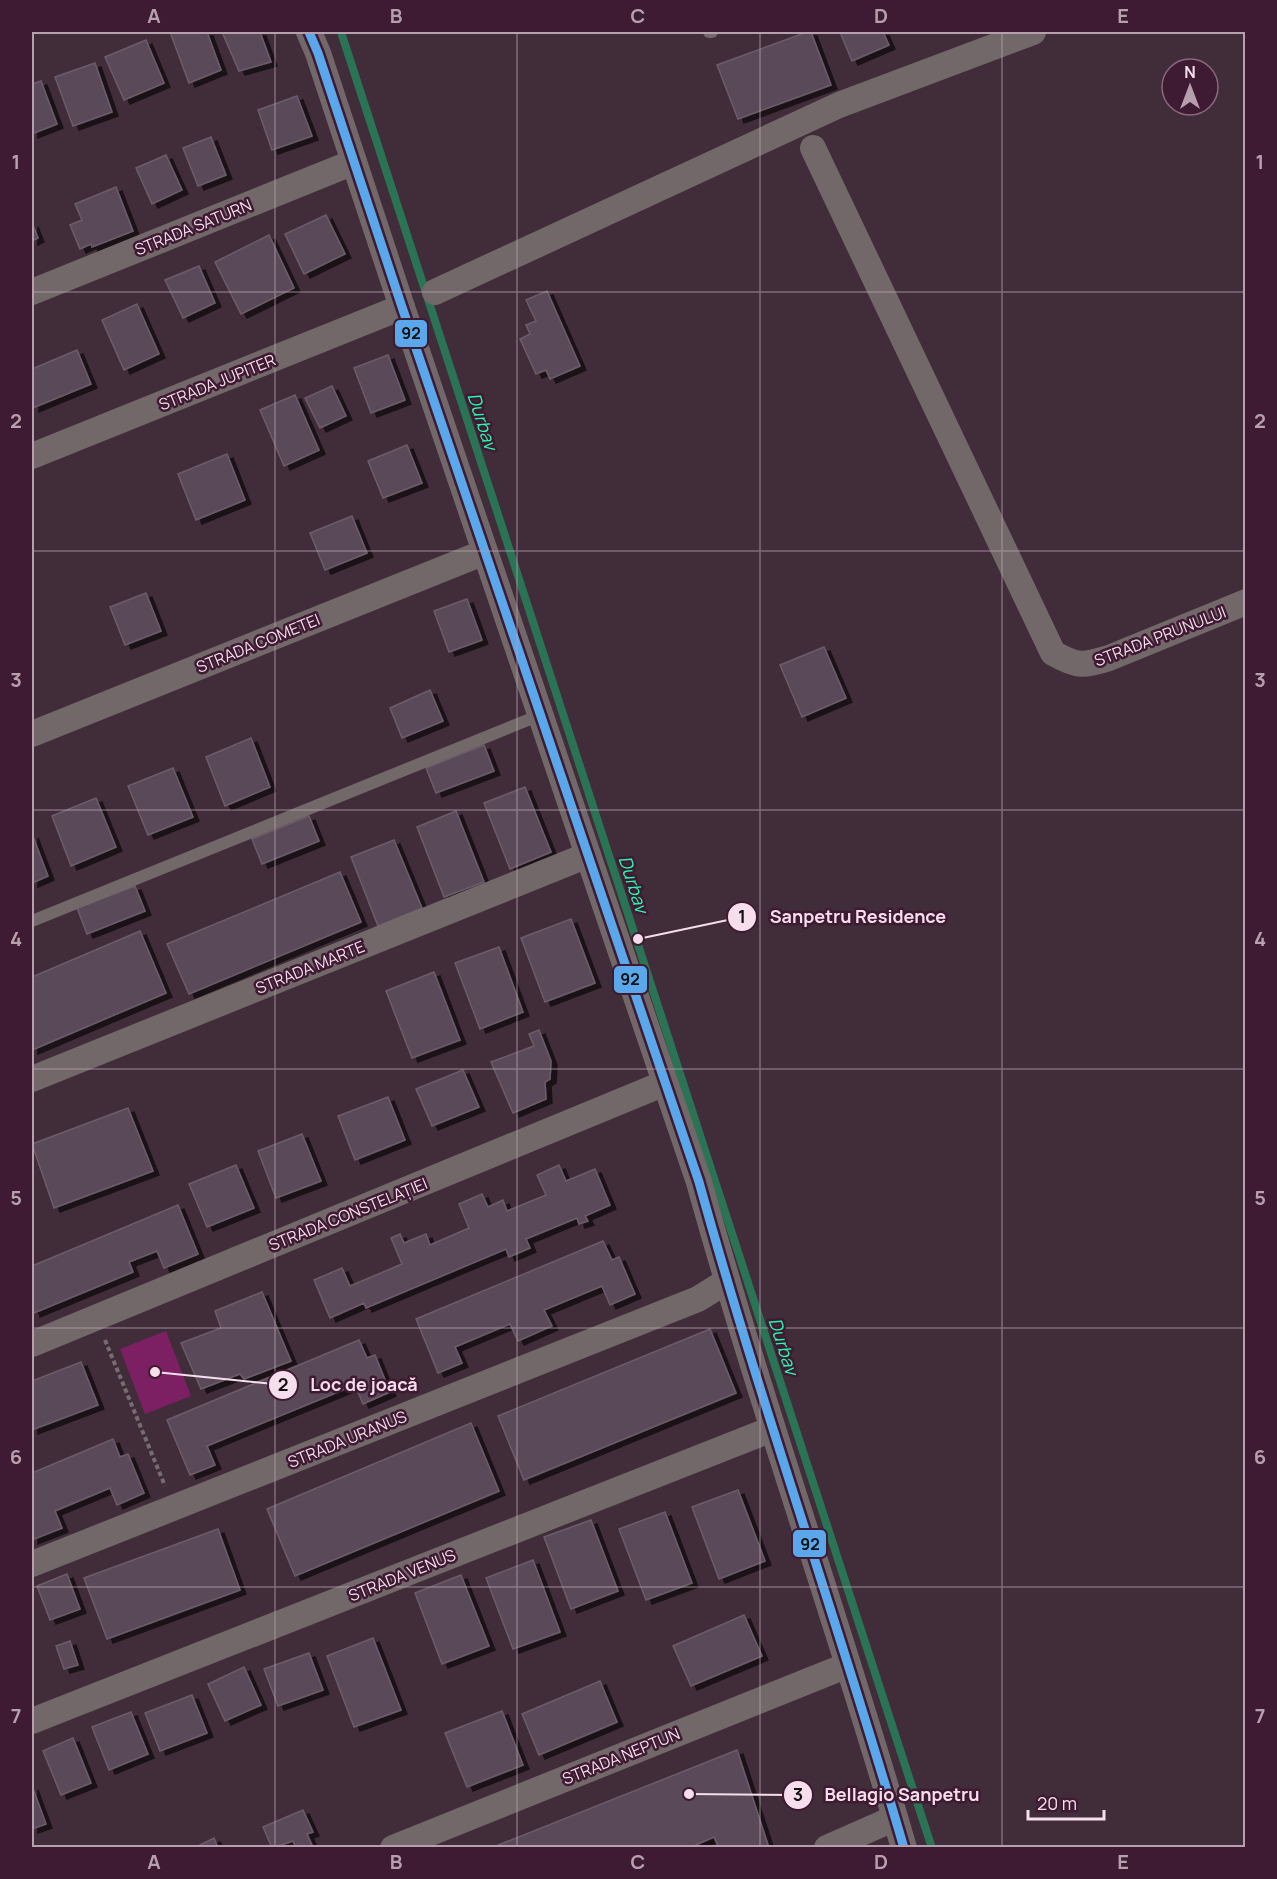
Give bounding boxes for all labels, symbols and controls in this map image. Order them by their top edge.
text: A [147,2,161,29]
text: B [390,2,403,29]
text: C [631,2,645,29]
text: D [874,2,888,29]
text: E [1117,2,1129,29]
north arrow [1160,57,1220,117]
text: N [1184,61,1196,83]
text: 1 [12,148,20,175]
text: 1 [1256,148,1264,175]
street label: STRADA SATURN [131,194,255,260]
line badge: 92 [394,319,428,348]
text: 92 [401,322,421,344]
street label: STRADA JUPITER [155,349,279,415]
water label: Durbav [463,389,504,455]
text: 2 [10,407,22,434]
text: 2 [1254,407,1266,434]
street label: STRADA PRUNULUI [1091,601,1229,671]
street label: STRADA COMETEI [193,608,323,678]
text: 3 [10,666,22,693]
text: 3 [1254,666,1266,693]
water label: Durbav [614,852,655,918]
callout: Sanpetru Residence [727,899,958,935]
text: 1 [738,904,746,928]
text: Sanpetru Residence [770,904,946,928]
text: 4 [10,925,22,952]
text: 4 [1254,925,1266,952]
street label: STRADA MARTE [252,935,368,999]
line badge: 92 [613,965,648,994]
text: 92 [620,968,640,990]
street label: STRADA CONSTELAȚIEI [265,1172,431,1256]
text: 5 [10,1184,22,1211]
text: 5 [1254,1184,1266,1211]
water label: Durbav [764,1314,805,1380]
callout: Loc de joacă [268,1367,430,1403]
text: 2 [278,1372,288,1396]
text: Loc de joacă [310,1372,418,1396]
street label: STRADA URANUS [284,1405,410,1473]
text: 6 [10,1443,22,1470]
text: 6 [1254,1443,1266,1470]
line badge: 92 [792,1529,827,1558]
text: 92 [800,1533,820,1555]
street label: STRADA VENUS [345,1543,459,1607]
text: 7 [11,1702,21,1729]
text: 7 [1255,1702,1265,1729]
street label: STRADA NEPTUN [559,1722,683,1790]
callout: Bellagio Sanpetru [783,1777,992,1813]
text: 3 [793,1782,803,1806]
text: Bellagio Sanpetru [824,1782,980,1806]
scale bar [1028,1783,1104,1821]
text: 20 m [1037,1791,1077,1815]
text: A [147,1848,161,1875]
text: B [390,1848,403,1875]
text: C [631,1848,645,1875]
text: D [874,1848,888,1875]
text: E [1117,1848,1129,1875]

